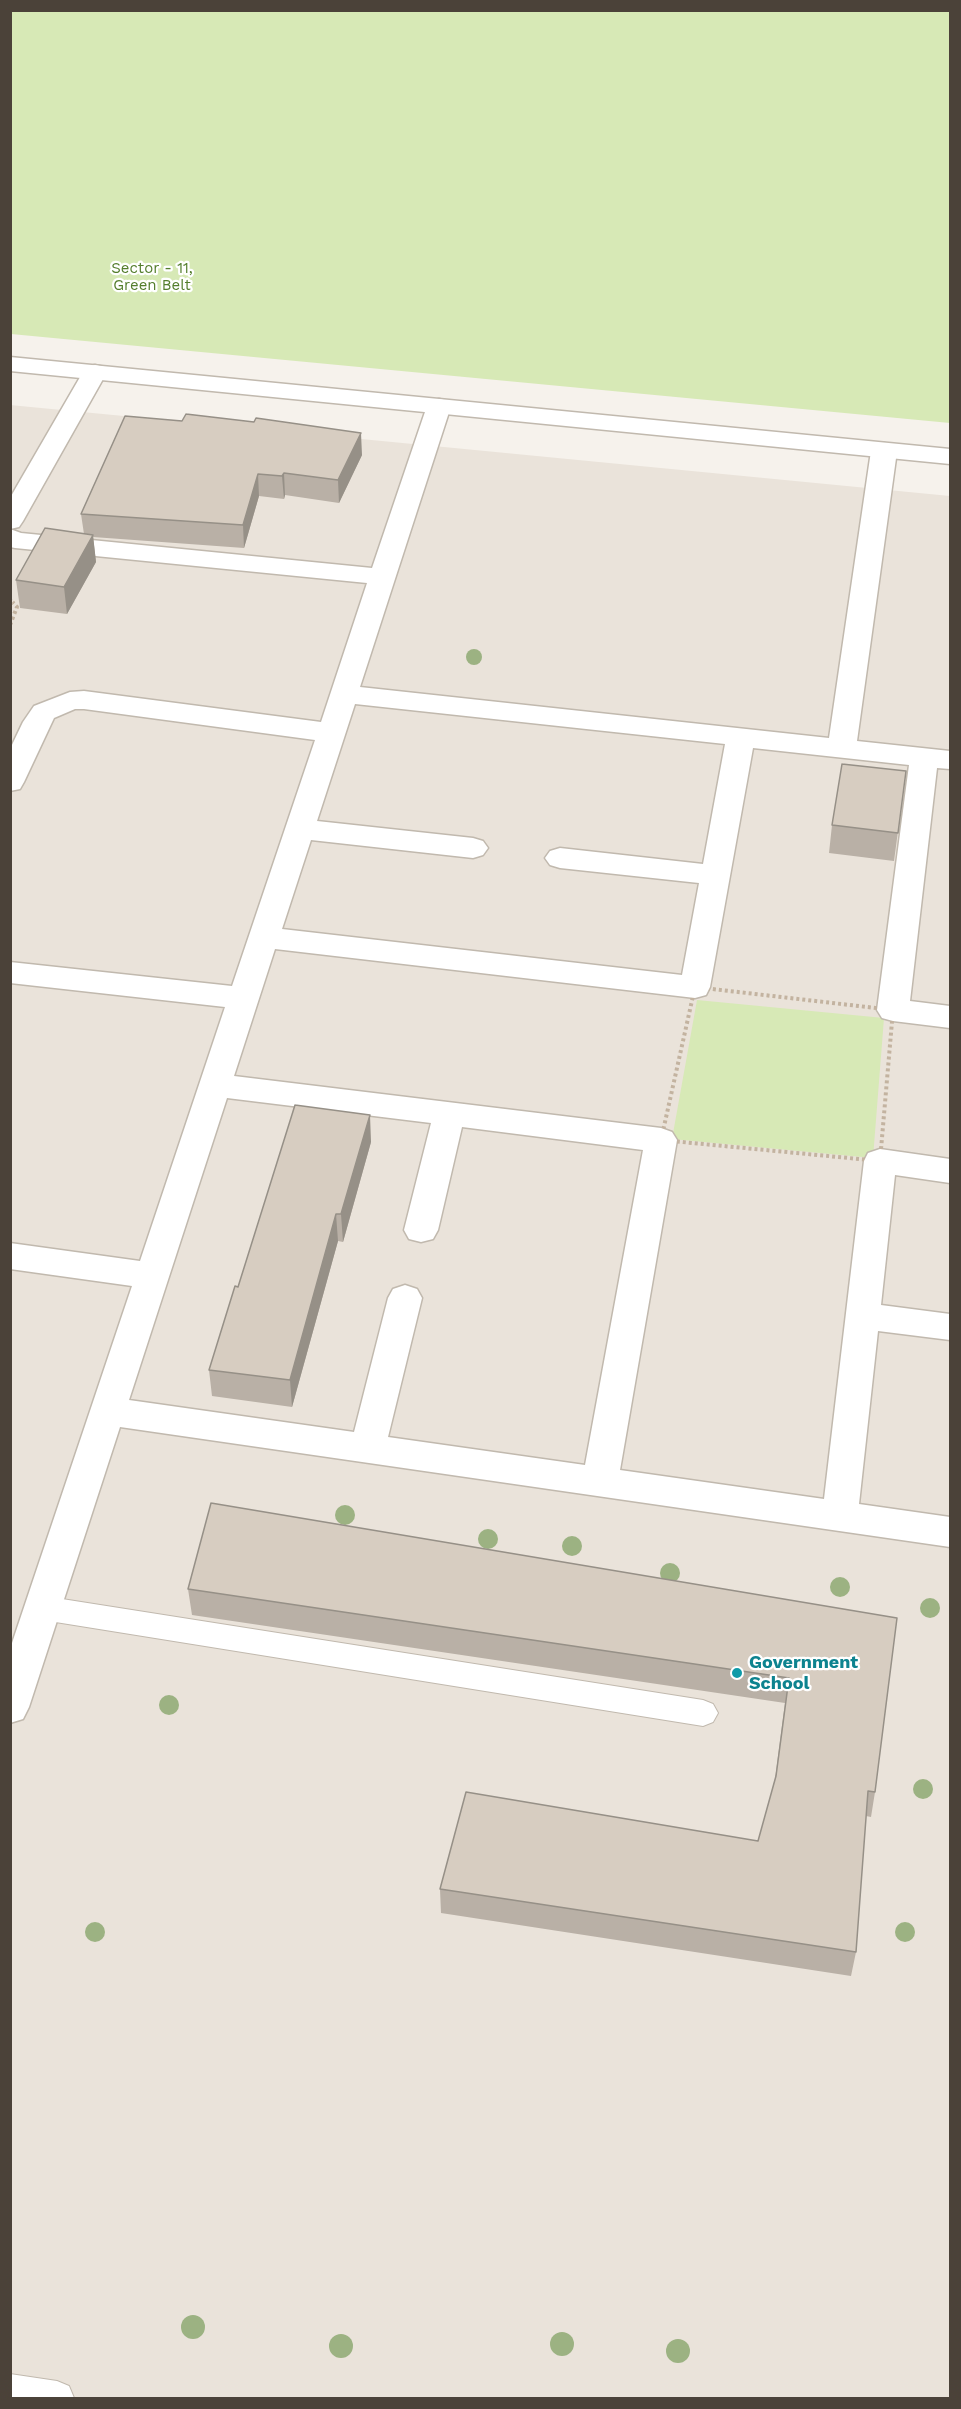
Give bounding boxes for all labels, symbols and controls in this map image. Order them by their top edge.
park label: Sector - 11, Green Belt [111,260,193,295]
place label: Government School [749,1652,858,1694]
marker: Government School [730,1666,744,1680]

